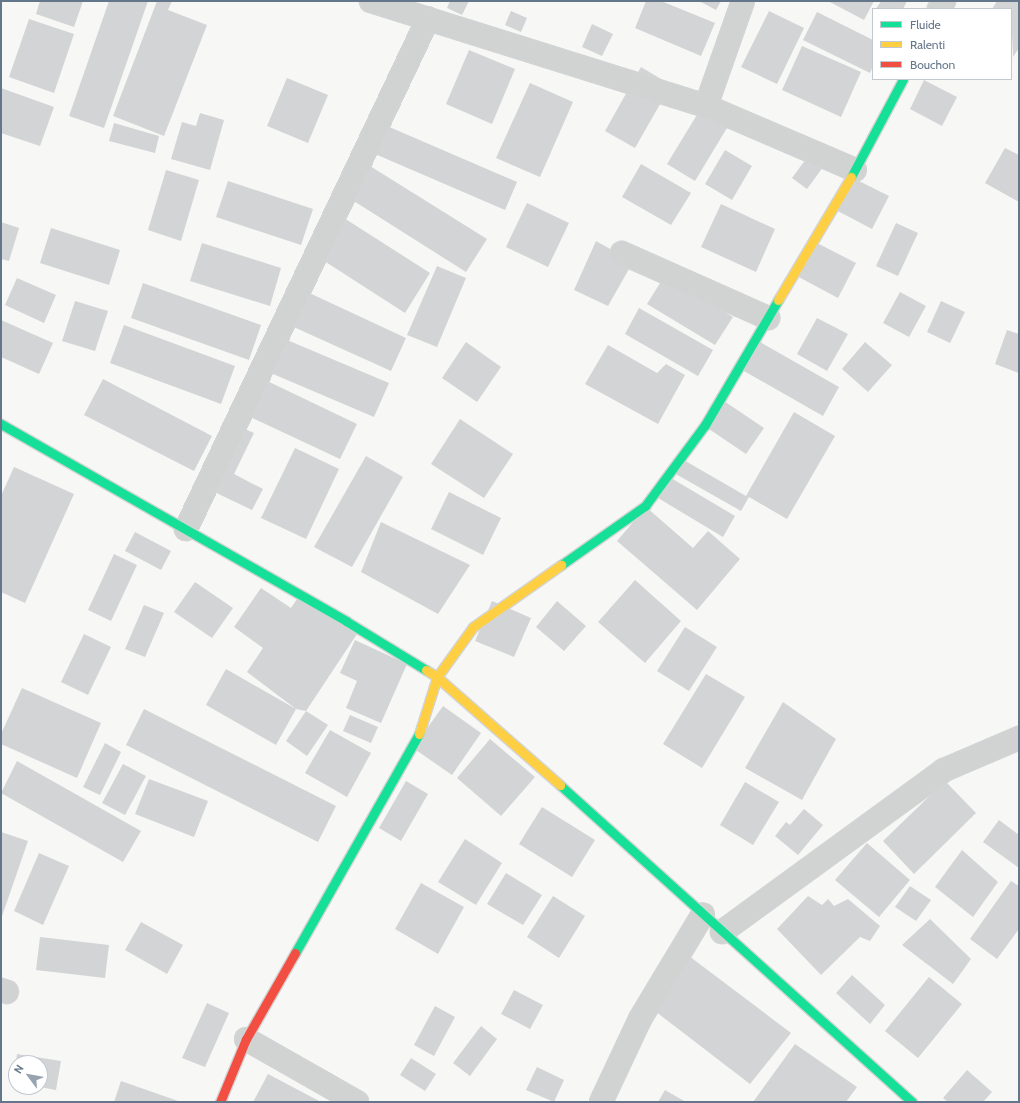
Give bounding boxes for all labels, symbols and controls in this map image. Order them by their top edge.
legend [872,8,1012,80]
text: Fluide [910,17,941,32]
text: Ralenti [910,37,945,52]
text: Bouchon [910,57,955,72]
north arrow [8,1055,48,1095]
text: N [11,1062,27,1076]

